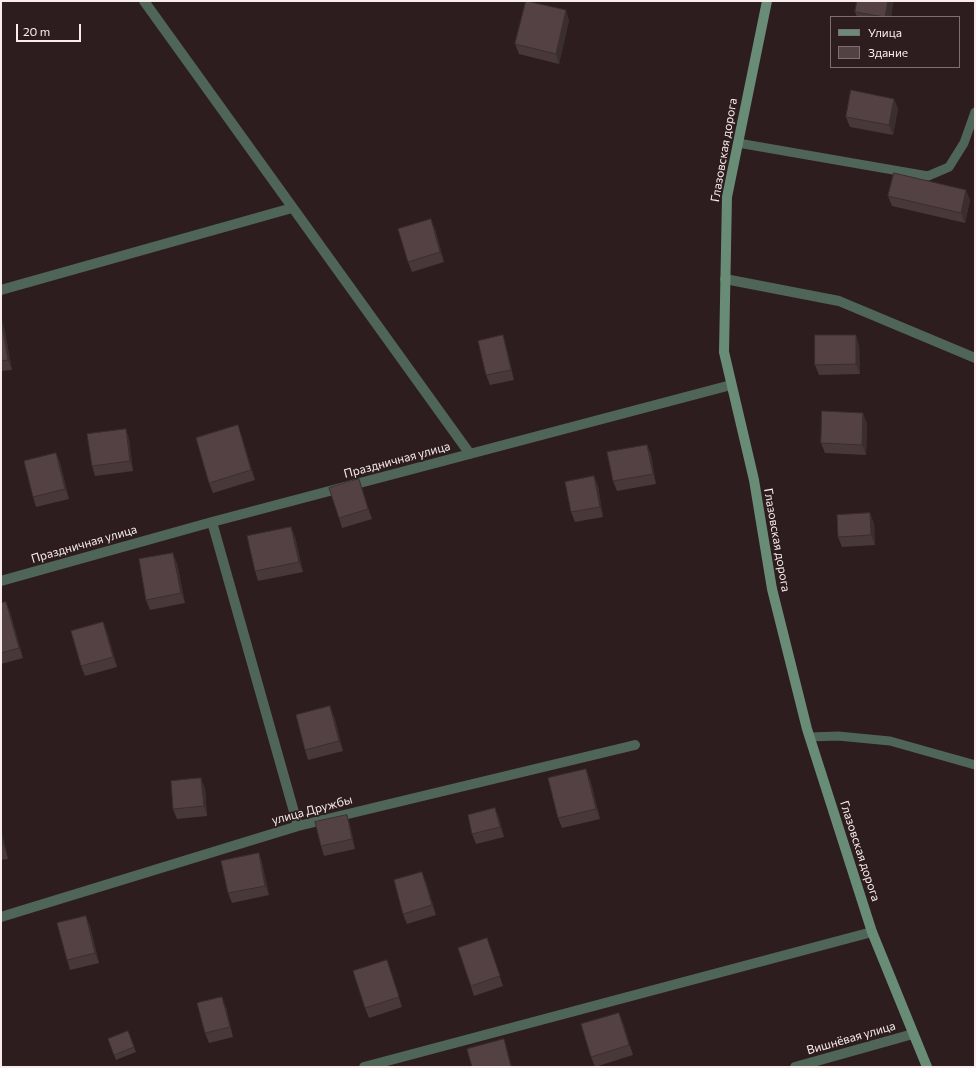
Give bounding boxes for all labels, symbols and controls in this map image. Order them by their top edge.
scale bar [18,16,83,42]
legend [830,16,960,68]
text: 20 m [23,24,50,38]
text: Улица [868,25,902,39]
text: Здание [868,45,908,59]
street label: Глазовская дорога [708,97,740,203]
street label: Праздничная улица [342,439,452,481]
street label: Глазовская дорога [761,487,793,593]
street label: Праздничная улица [29,522,139,566]
street label: улица Дружбы [270,792,354,828]
street label: Глазовская дорога [837,799,883,903]
street label: Вишнёвая улица [805,1018,897,1058]

